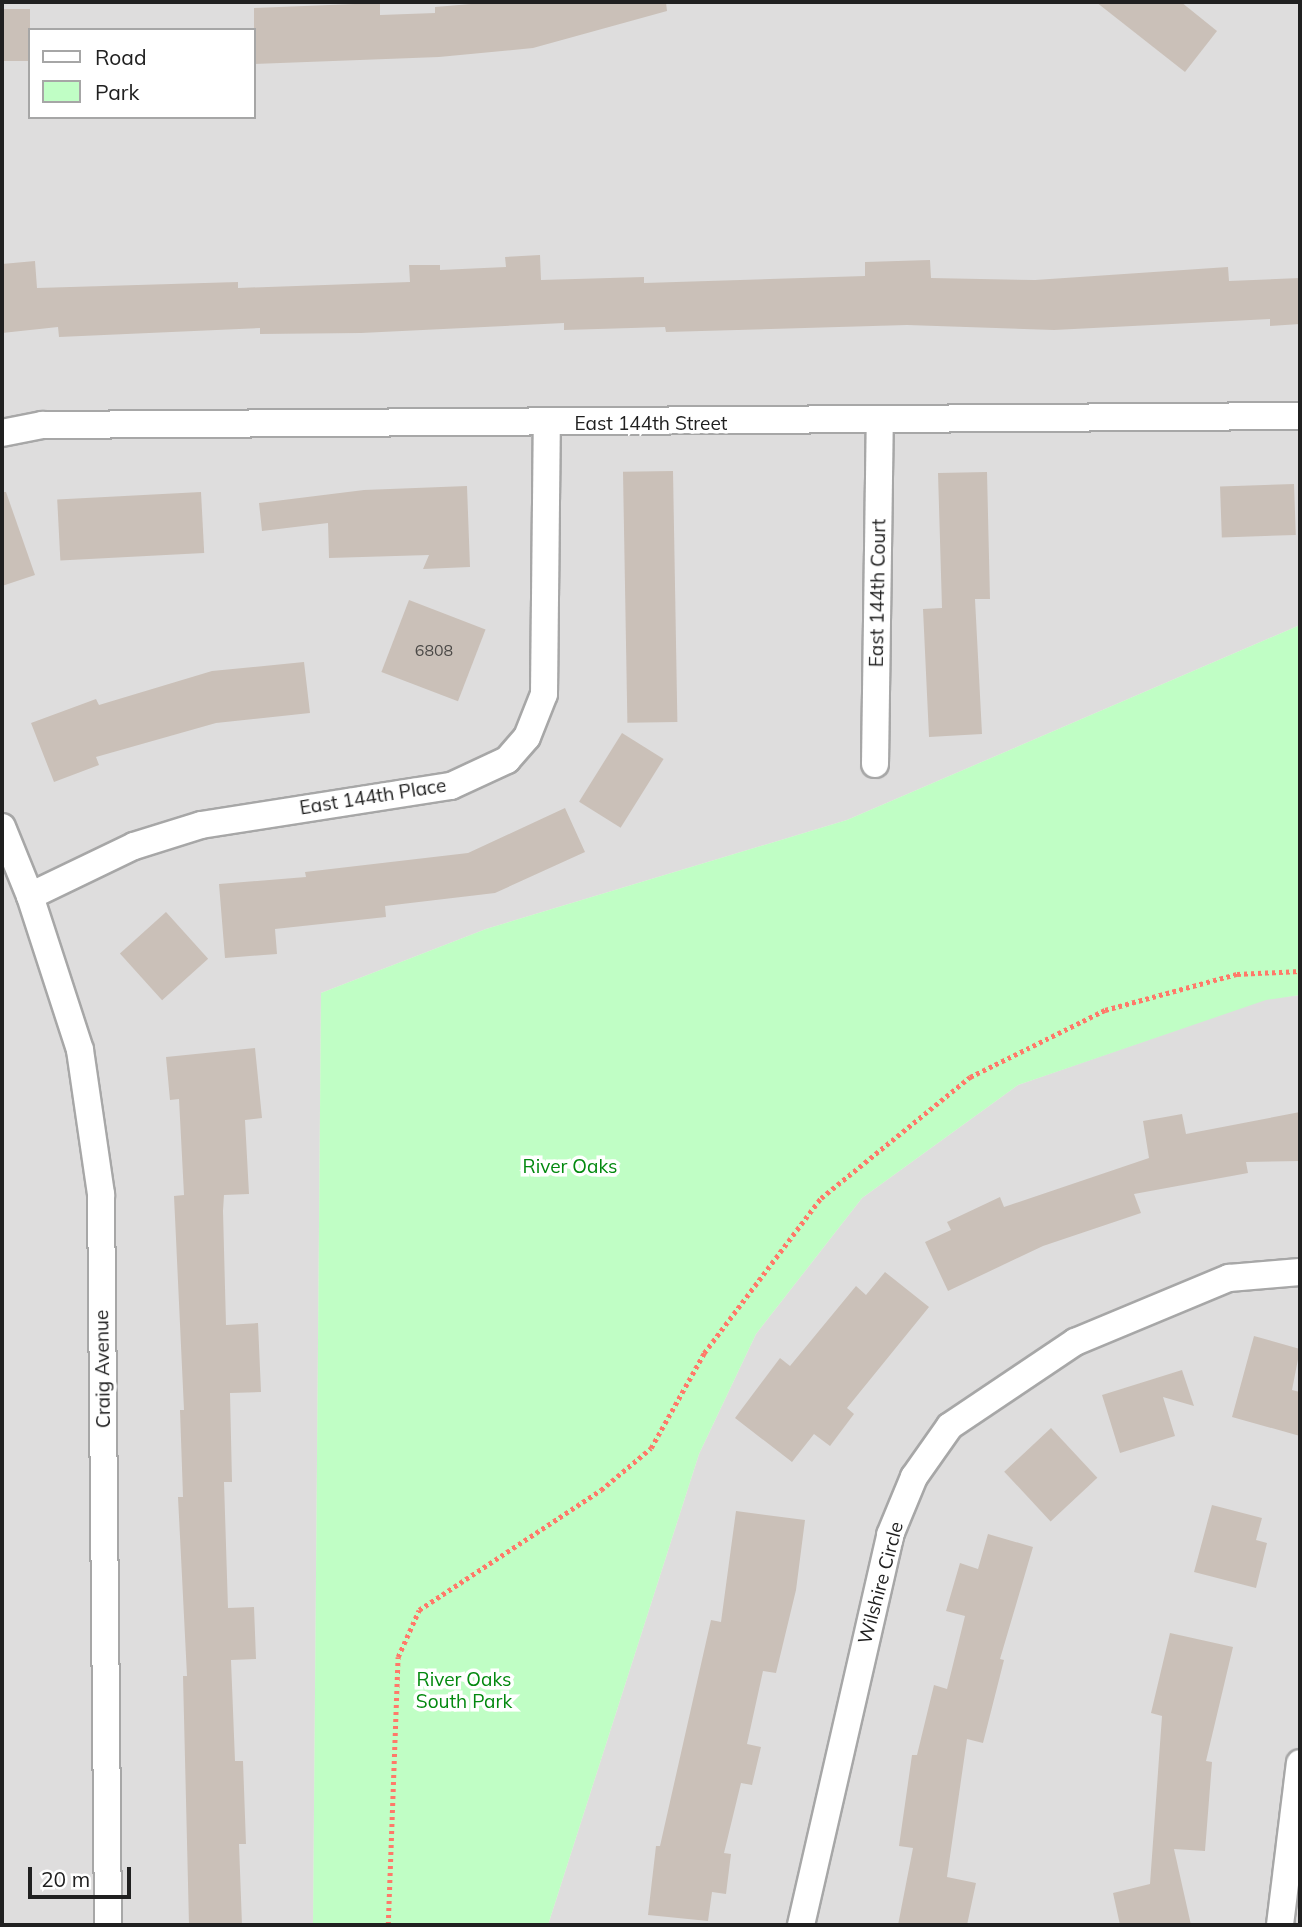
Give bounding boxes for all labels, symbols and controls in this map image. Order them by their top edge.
legend [28,28,256,119]
text: Road [95,44,146,70]
text: Park [95,79,139,105]
street label: East 144th Street [575,413,727,435]
street label: East 144th Court [865,519,891,667]
house number: 6808 [415,640,453,660]
street label: East 144th Place [298,774,448,820]
park label: River Oaks [523,1156,617,1178]
street label: Craig Avenue [91,1310,115,1428]
street label: Wilshire Circle [854,1519,908,1647]
park label: River Oaks South Park [416,1669,512,1713]
scale bar [32,1854,135,1898]
text: 20 m [41,1866,90,1892]

